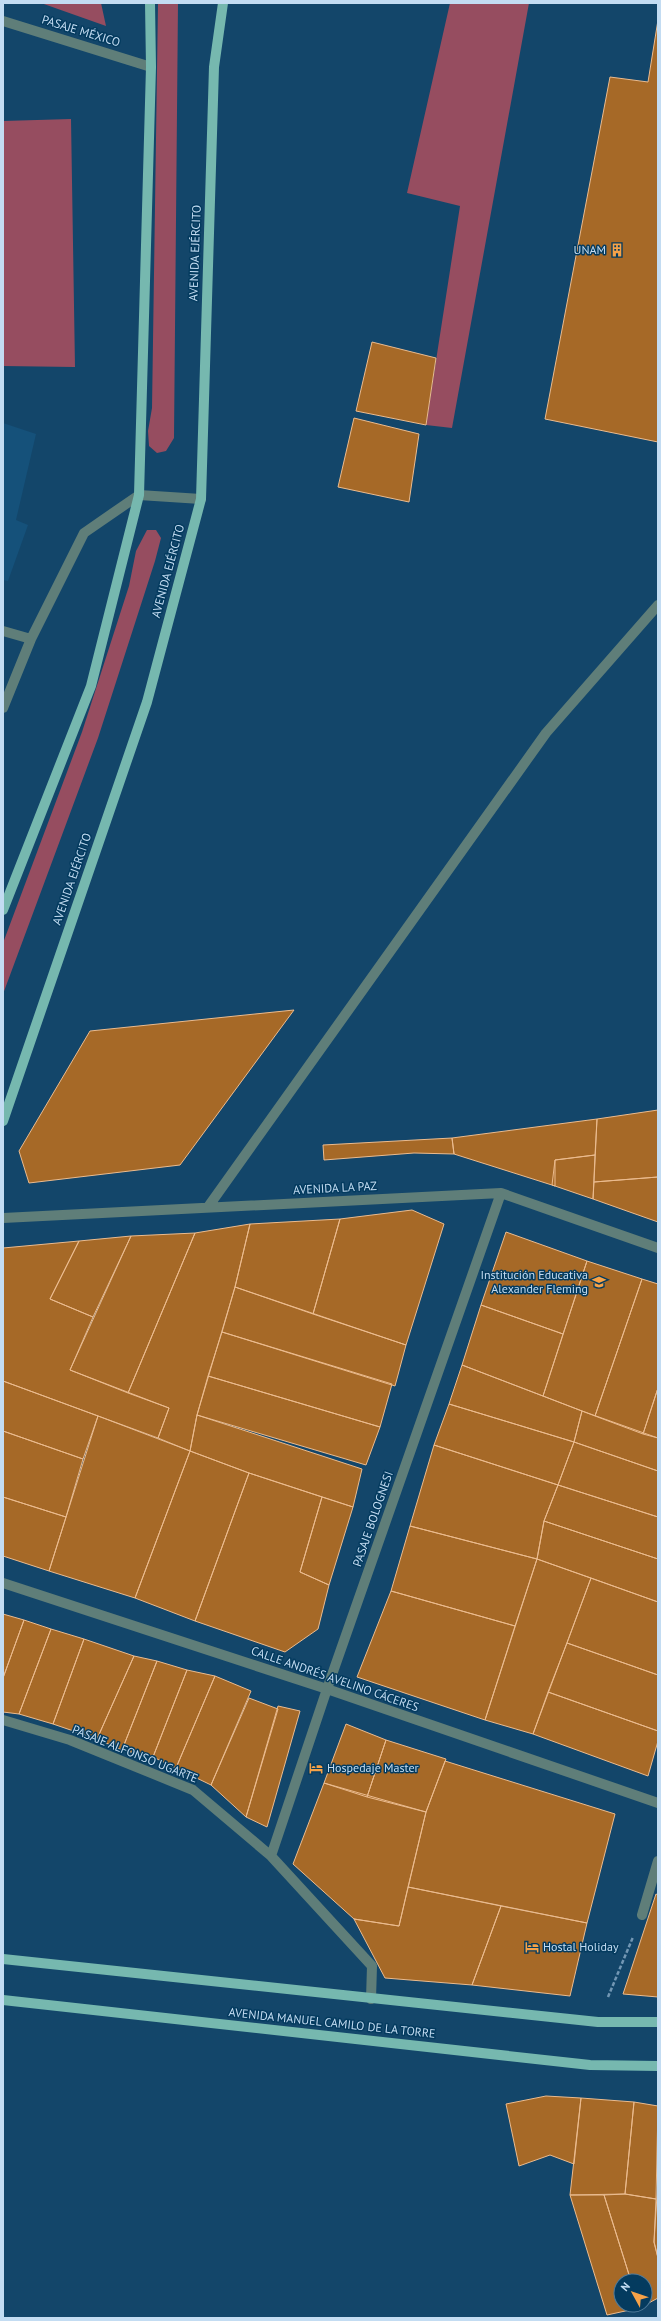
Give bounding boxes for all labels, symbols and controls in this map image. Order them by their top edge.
street label: PASAJE MÉXICO [40,11,122,50]
street label: AVENIDA EJÉRCITO [185,205,204,301]
place label: UNAM [574,242,606,257]
building icon: UNAM [609,242,625,258]
street label: AVENIDA EJÉRCITO [148,522,187,619]
street label: AVENIDA EJÉRCITO [49,831,94,927]
street label: AVENIDA LA PAZ [293,1178,378,1197]
place label: Institución Educativa Alexander Fleming [481,1267,588,1296]
school or university icon: Institución Educativa Alexander Fleming [591,1274,607,1290]
street label: PASAJE BOLOGNESI [349,1469,396,1569]
street label: CALLE ANDRÉS AVELINO CÁCERES [249,1643,421,1714]
street label: PASAJE ALFONSO UGARTE [70,1721,200,1786]
hotel icon: Hospedaje Master [308,1760,324,1776]
place label: Hospedaje Master [327,1760,419,1775]
hotel icon: Hostal Holiday [524,1939,540,1955]
place label: Hostal Holiday [543,1939,619,1954]
street label: AVENIDA MANUEL CAMILO DE LA TORRE [228,2004,436,2041]
north arrow [613,2273,653,2313]
text: N [618,2279,633,2294]

